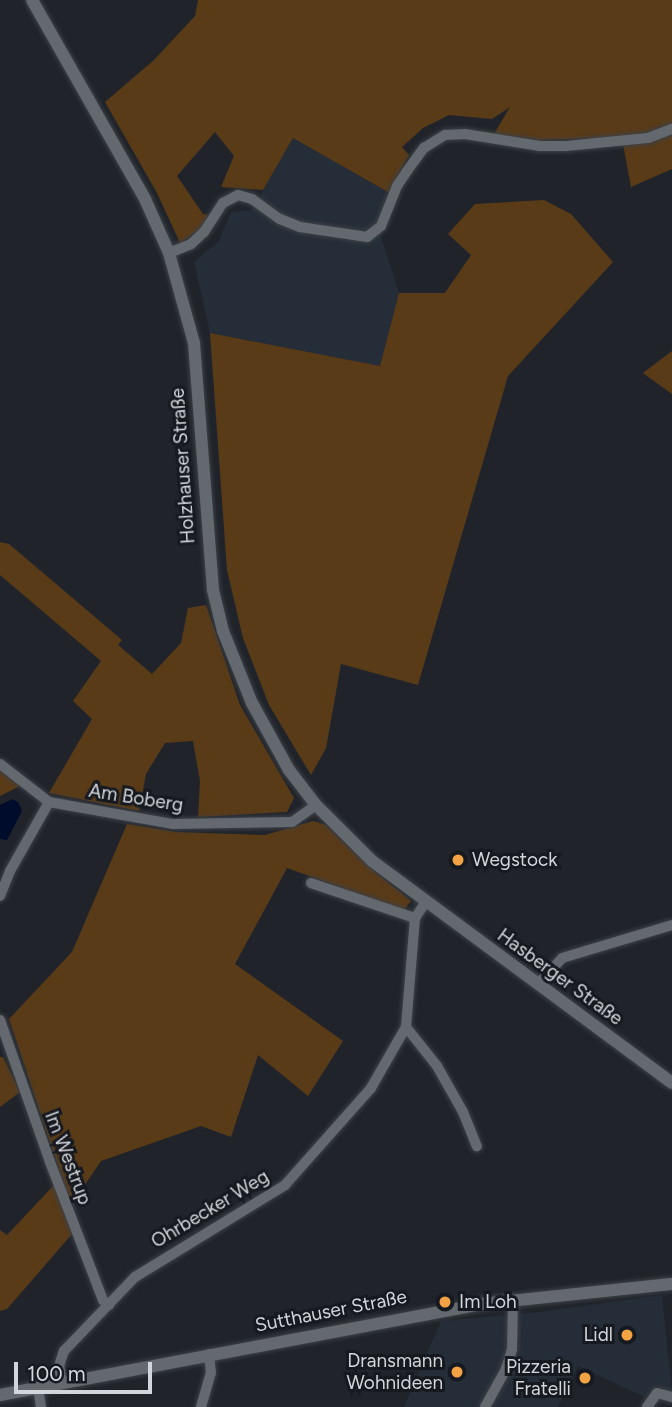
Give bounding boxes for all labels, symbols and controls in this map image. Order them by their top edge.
street label: Holzhauser Straße [166,387,200,545]
street label: Am Boberg [87,779,185,817]
place label: Wegstock [472,849,557,871]
marker: Wegstock [450,852,466,868]
street label: Hasberger Straße [493,924,627,1030]
street label: Im Westrup [40,1108,96,1208]
street label: Ohrbecker Weg [147,1165,273,1253]
street label: Sutthauser Straße [253,1285,409,1337]
place label: Im Loh [459,1291,517,1313]
marker: Im Loh [437,1294,453,1310]
place label: Lidl [583,1324,613,1346]
marker: Lidl [619,1327,635,1343]
scale bar [18,1348,156,1392]
place label: Dransmann Wohnideen [346,1350,443,1394]
place label: Pizzeria Fratelli [506,1356,571,1400]
text: 100 m [27,1361,86,1386]
marker: Dransmann Wohnideen [449,1364,465,1380]
marker: Pizzeria Fratelli [577,1370,593,1386]

